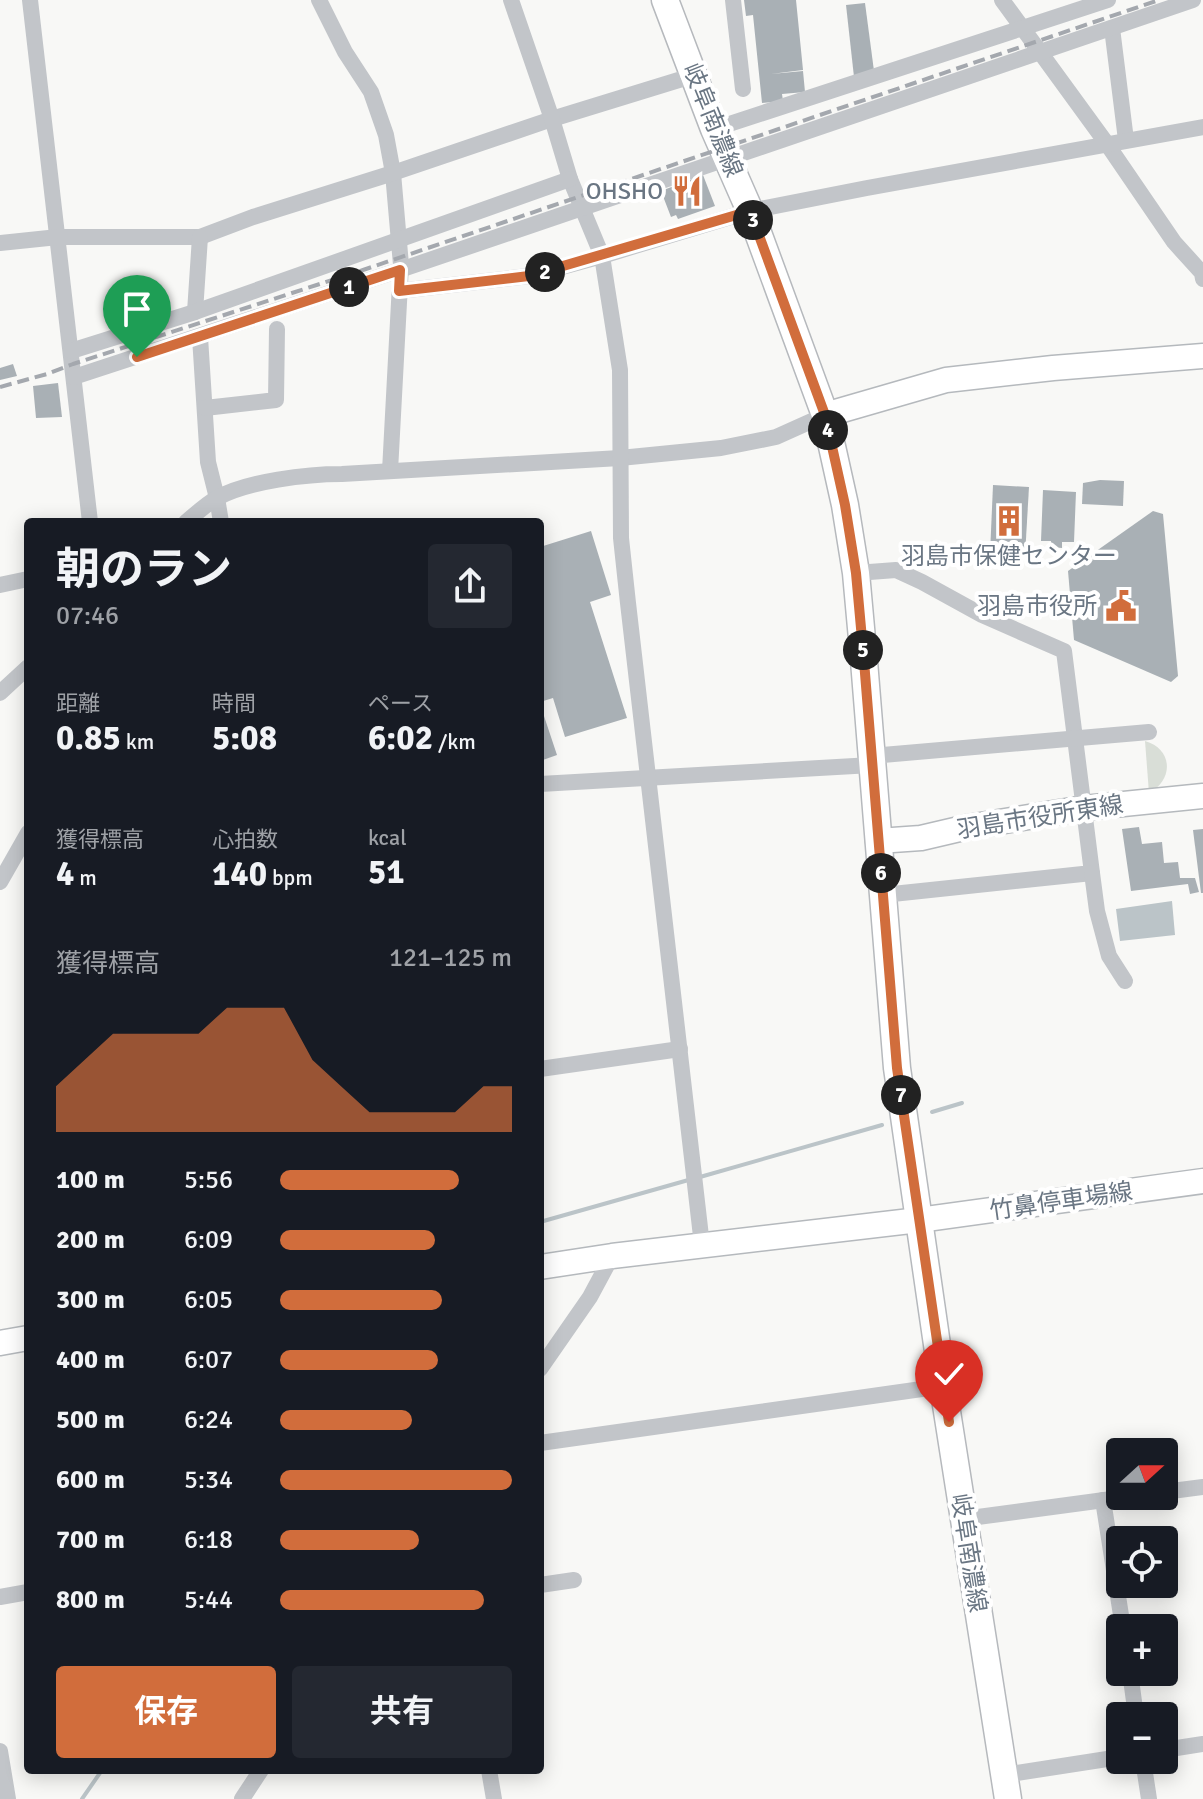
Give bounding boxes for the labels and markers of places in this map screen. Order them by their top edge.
restaurant icon: OHSHO [670,174,704,208]
place label: OHSHO [586,176,663,206]
pin: 3 [733,200,773,240]
pin: 2 [525,252,565,292]
pin: 1 [329,267,369,307]
pin [103,275,171,357]
pin: 4 [808,410,848,450]
building icon: 羽島市保健センター [992,504,1026,538]
place label: 羽島市保健センター [901,541,1117,571]
public building icon: 羽島市役所 [1104,589,1138,623]
place label: 羽島市役所 [977,591,1097,621]
pin: 5 [843,630,883,670]
pin: 6 [861,853,901,893]
pin: 7 [881,1075,921,1115]
pin [915,1340,983,1422]

